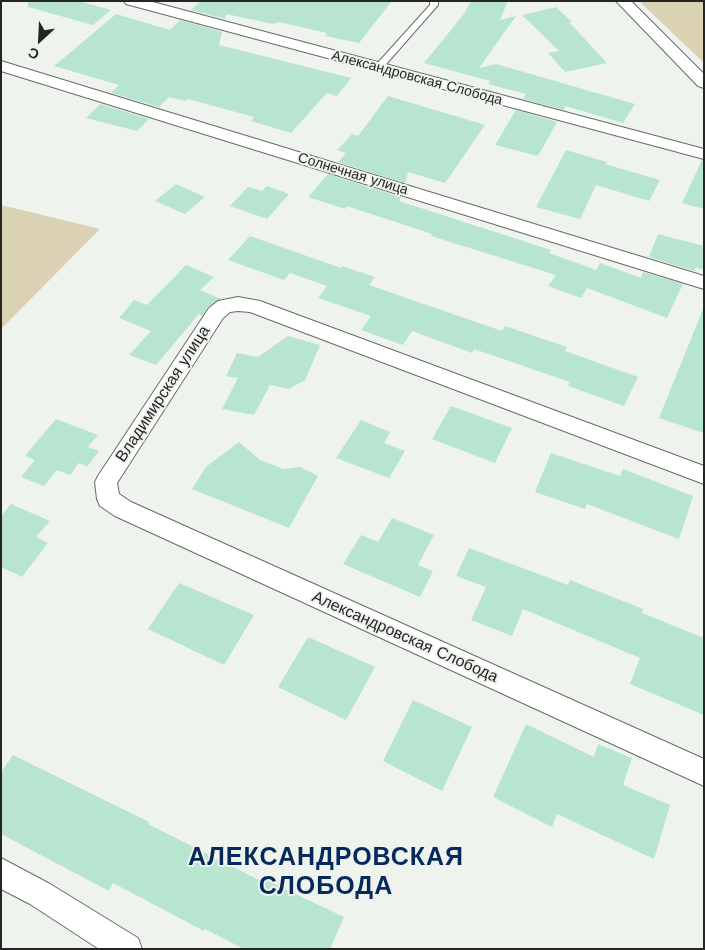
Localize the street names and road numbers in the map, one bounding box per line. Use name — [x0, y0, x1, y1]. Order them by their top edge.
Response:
street label: Александровская Слобода — [330, 47, 504, 109]
street label: Солнечная улица — [296, 149, 410, 199]
street label: Владимирская улица — [112, 322, 214, 466]
street label: Александровская Слобода — [309, 587, 501, 687]

